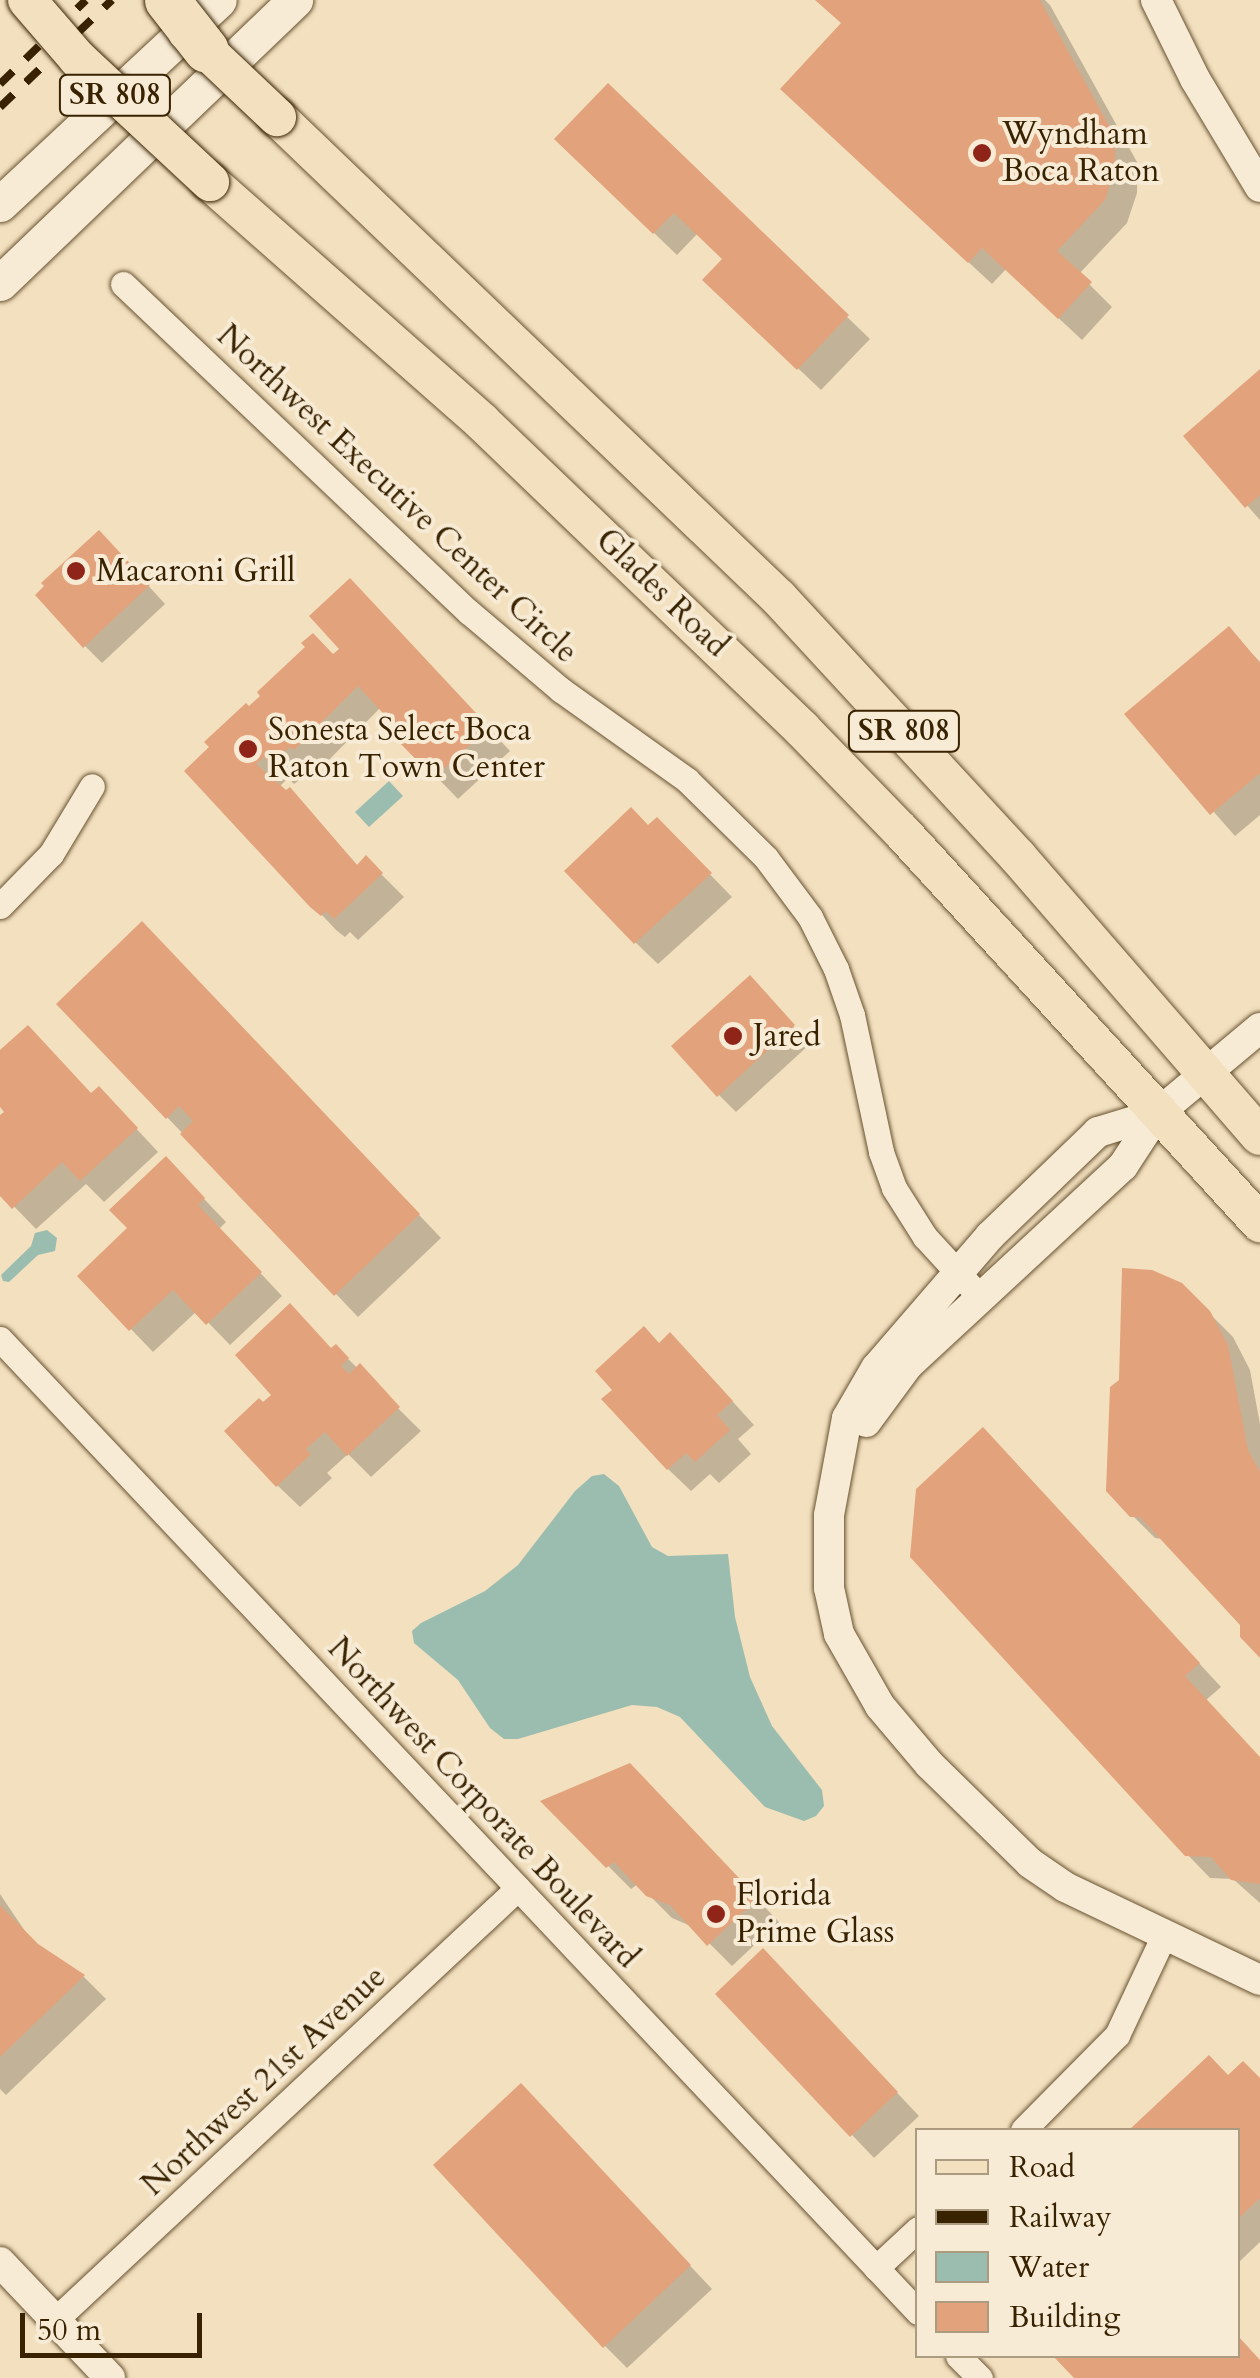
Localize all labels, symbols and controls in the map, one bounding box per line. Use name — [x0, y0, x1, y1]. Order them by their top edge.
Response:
road number: SR 808 — [58, 70, 172, 120]
place label: Wyndham Boca Raton — [1002, 116, 1160, 191]
marker: Wyndham Boca Raton — [971, 142, 993, 164]
street label: Northwest Executive Center Circle — [209, 317, 585, 671]
street label: Glades Road — [588, 521, 736, 665]
place label: Macaroni Grill — [96, 552, 295, 590]
marker: Macaroni Grill — [65, 560, 87, 582]
road number: SR 808 — [846, 706, 962, 756]
place label: Sonesta Select Boca Raton Town Center — [268, 712, 545, 787]
marker: Sonesta Select Boca Raton Town Center — [237, 738, 259, 760]
place label: Jared — [753, 1017, 821, 1055]
marker: Jared — [722, 1025, 744, 1047]
street label: Northwest Corporate Boulevard — [320, 1630, 646, 1976]
place label: Florida Prime Glass — [736, 1877, 894, 1952]
marker: Florida Prime Glass — [705, 1903, 727, 1925]
street label: Northwest 21st Avenue — [134, 1958, 394, 2204]
legend — [915, 2128, 1240, 2358]
text: Road — [1009, 2147, 1075, 2188]
text: Railway — [1009, 2197, 1112, 2238]
text: Water — [1009, 2247, 1089, 2288]
scale bar — [25, 2293, 208, 2355]
text: Building — [1009, 2297, 1120, 2338]
text: 50 m — [37, 2310, 101, 2351]

